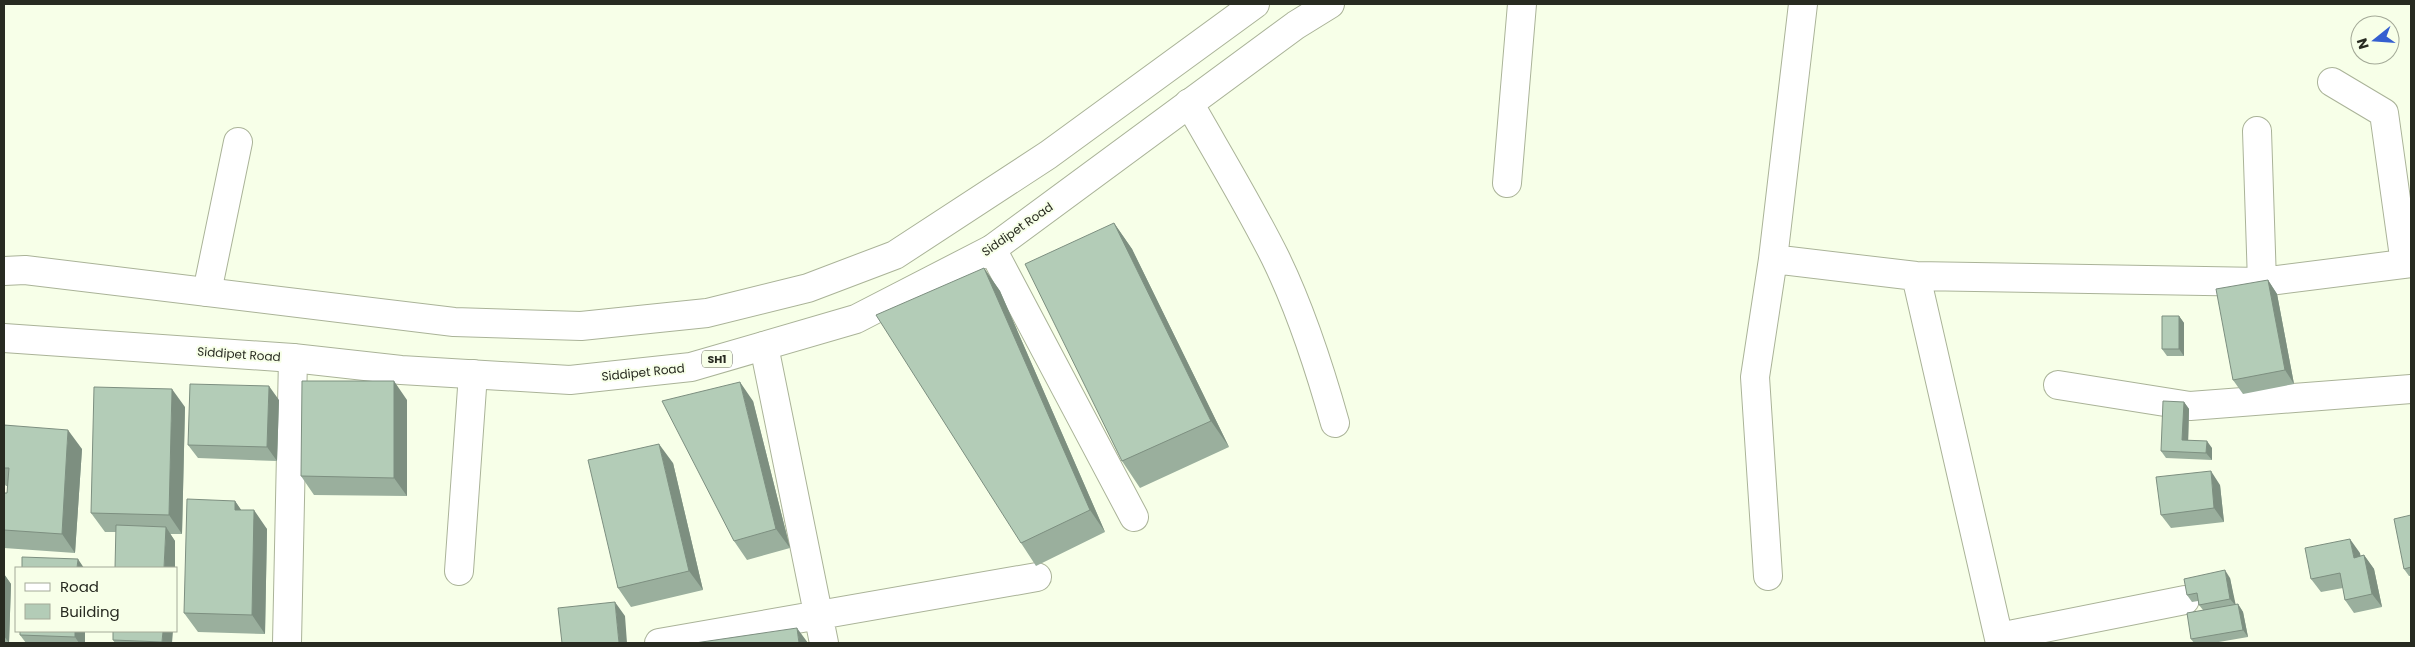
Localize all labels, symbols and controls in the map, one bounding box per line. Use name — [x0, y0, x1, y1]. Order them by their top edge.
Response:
north arrow — [2350, 15, 2400, 65]
text: N — [2351, 36, 2374, 52]
street label: Siddipet Road — [978, 198, 1056, 260]
street label: Siddipet Road — [197, 343, 281, 365]
road number: SH1 — [702, 350, 732, 368]
street label: Siddipet Road — [601, 359, 685, 385]
legend — [15, 567, 178, 632]
text: Road — [60, 576, 99, 597]
text: Building — [60, 601, 120, 622]

